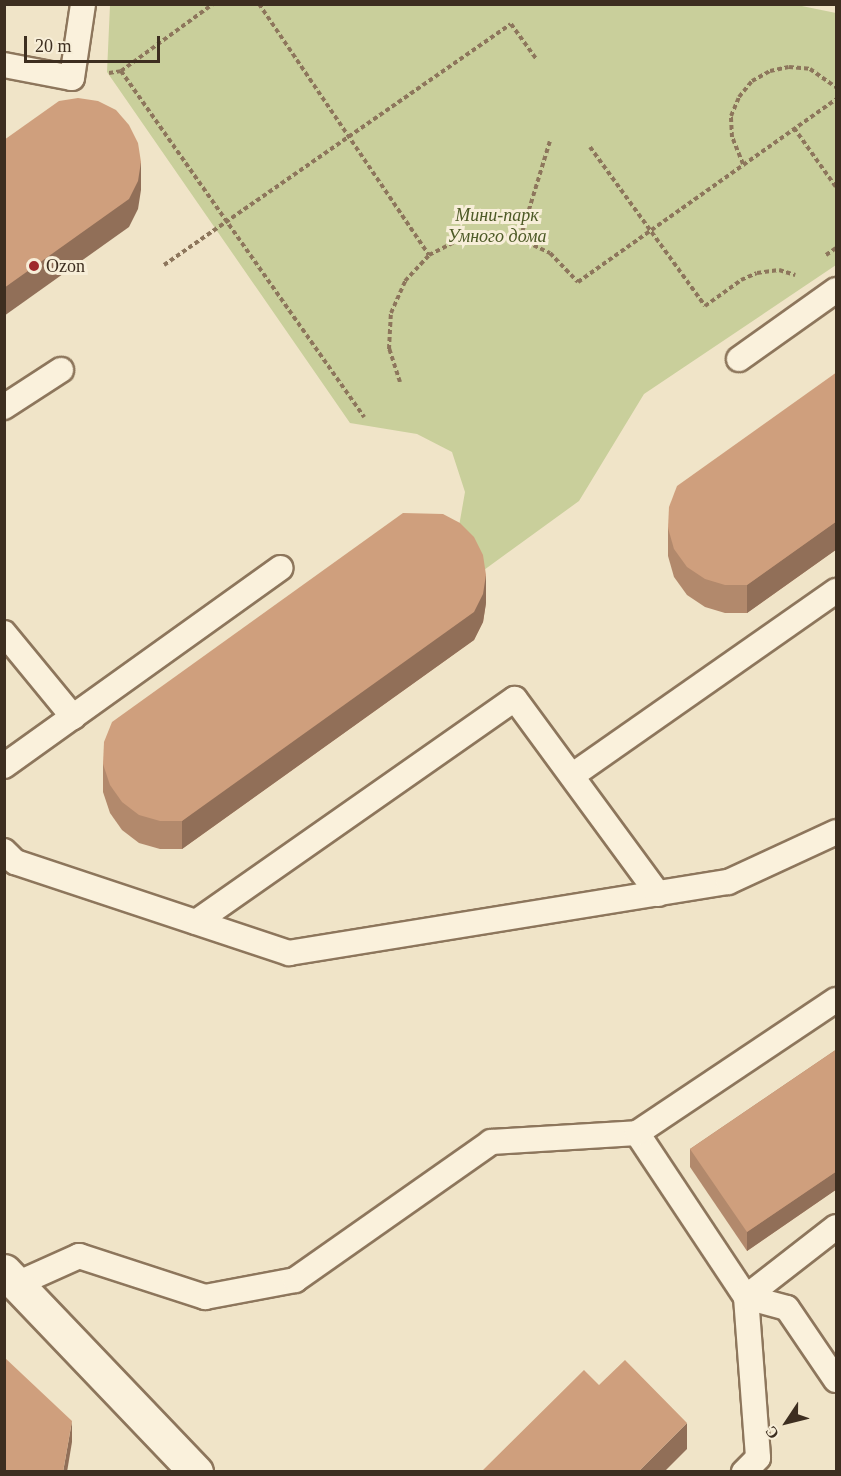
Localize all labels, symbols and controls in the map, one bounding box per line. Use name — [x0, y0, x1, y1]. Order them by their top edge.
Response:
scale bar — [27, 24, 164, 62]
text: 20 m — [35, 36, 72, 56]
park label: Мини-парк Умного дома — [447, 205, 547, 248]
place label: Ozon — [46, 255, 85, 277]
marker: Ozon — [27, 259, 41, 273]
north arrow — [757, 1392, 817, 1452]
text: С — [762, 1423, 782, 1442]

